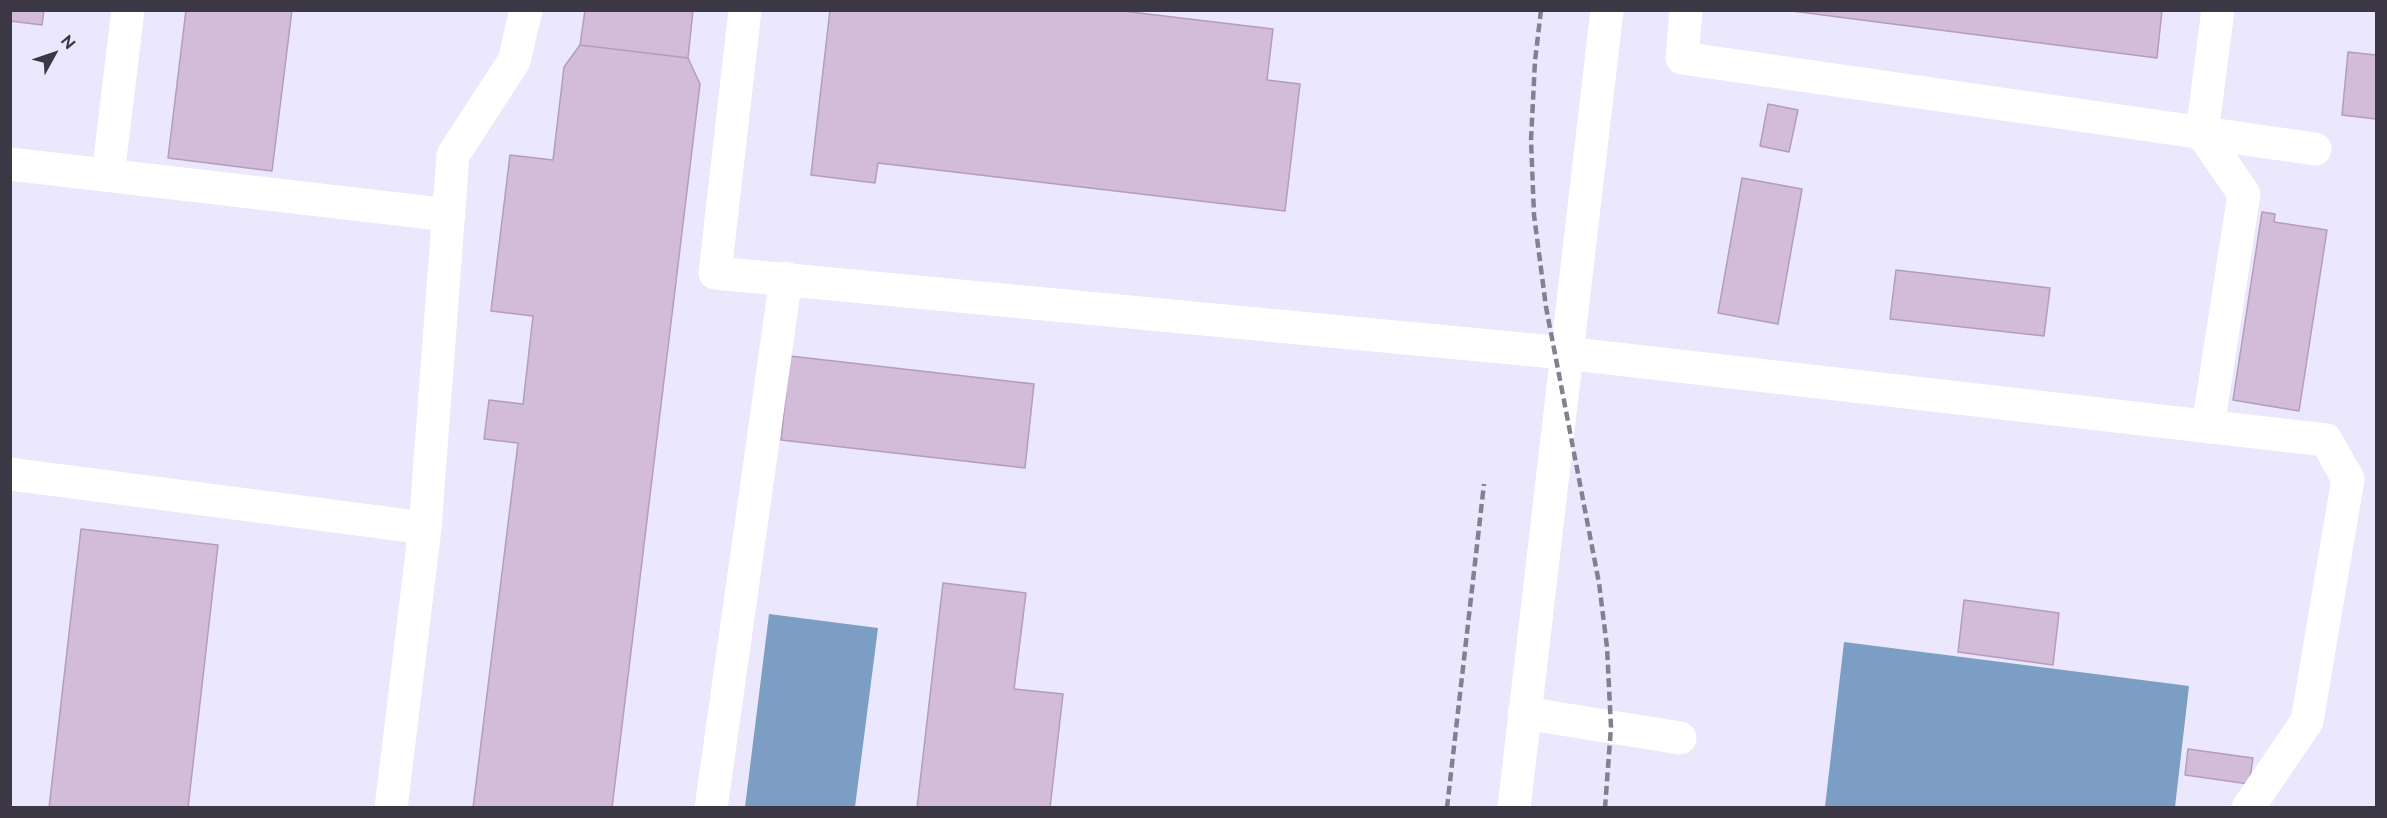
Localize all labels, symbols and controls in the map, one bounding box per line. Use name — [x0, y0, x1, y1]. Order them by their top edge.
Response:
north arrow — [24, 24, 84, 84]
text: N — [57, 31, 79, 53]

